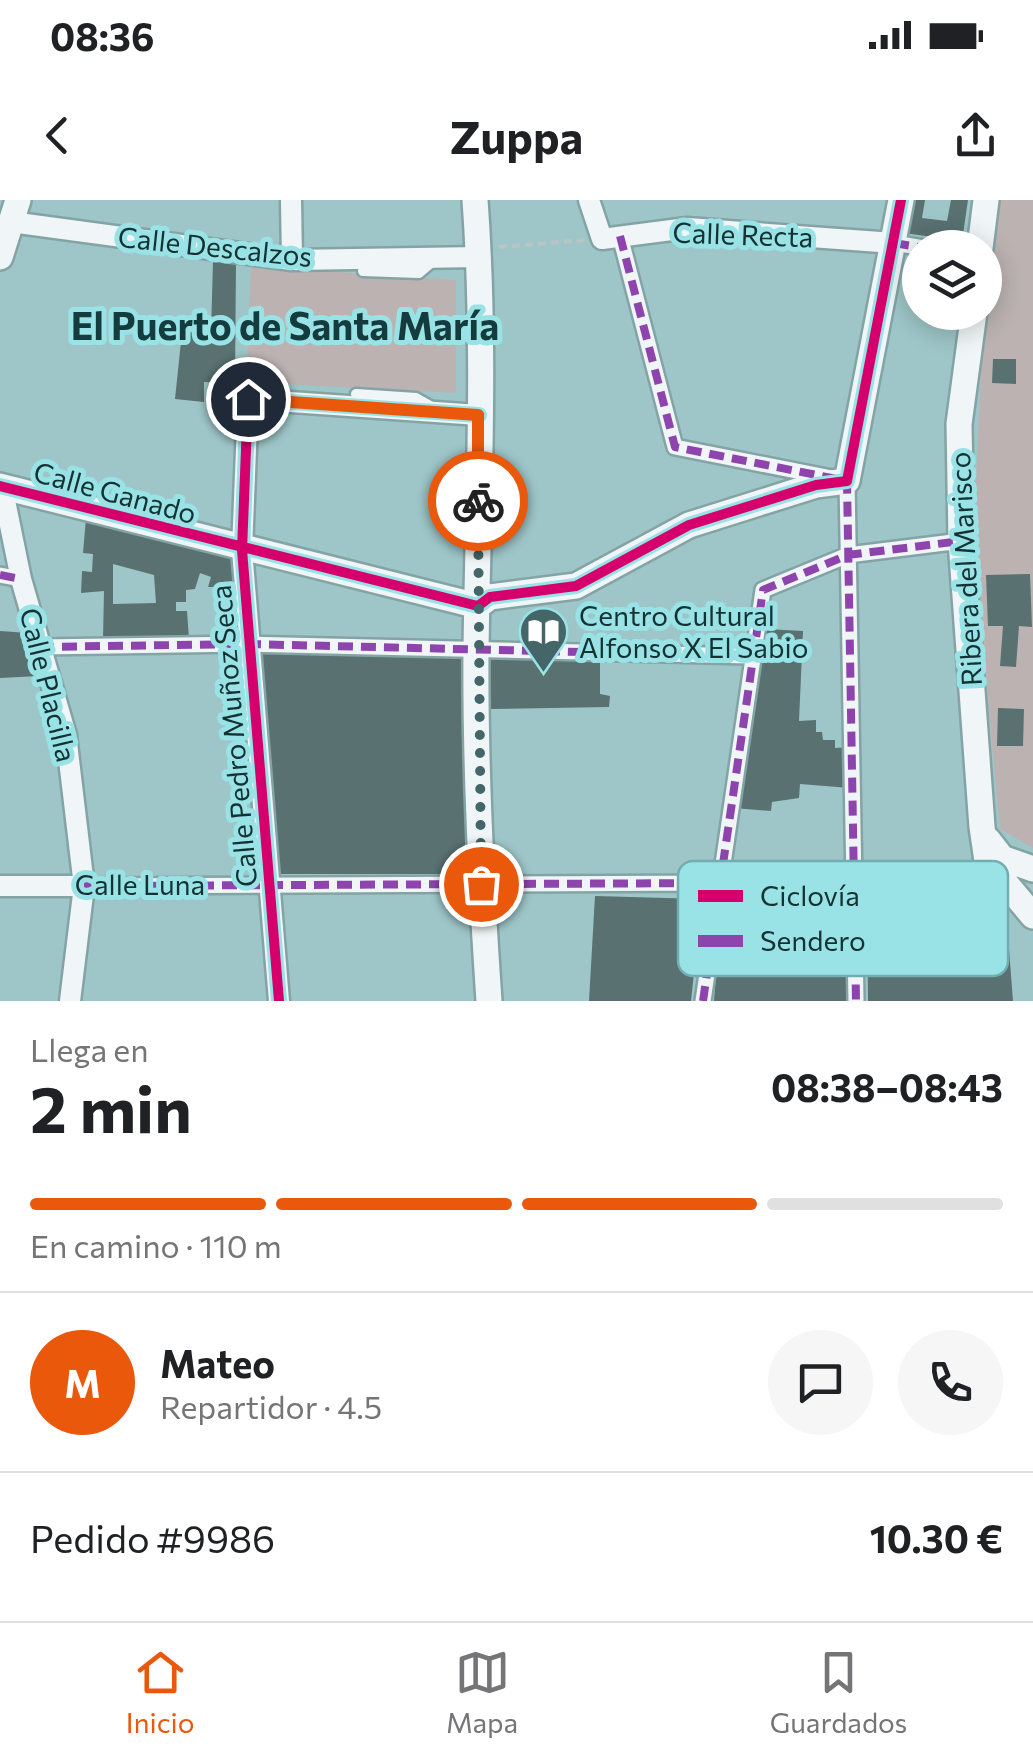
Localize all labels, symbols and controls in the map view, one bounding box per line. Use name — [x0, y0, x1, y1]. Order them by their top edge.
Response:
text: 08:36 — [50, 12, 154, 59]
icon: back — [30, 108, 85, 163]
text: Zuppa — [450, 108, 583, 163]
icon: share — [948, 108, 1003, 163]
street label: Calle Recta — [672, 215, 814, 253]
street label: Calle Descalzos — [116, 219, 314, 273]
map controls — [902, 230, 1002, 330]
button: layers — [902, 230, 1002, 330]
district label: El Puerto de Santa María — [71, 301, 499, 348]
pin — [206, 357, 291, 442]
icon: home — [221, 372, 276, 427]
courier — [428, 451, 528, 551]
street label: Ribera del Marisco — [942, 451, 988, 687]
street label: Calle Ganado — [30, 454, 200, 530]
icon: bike — [451, 474, 506, 529]
street label: Calle Pedro Muñoz Seca — [203, 584, 263, 889]
place label: Centro Cultural Alfonso X El Sabio — [579, 598, 808, 664]
street label: Calle Placilla — [13, 604, 85, 765]
library icon: Centro Cultural Alfonso X El Sabio — [518, 606, 570, 674]
pin — [439, 842, 524, 927]
icon: bag — [454, 857, 509, 912]
legend — [678, 861, 1008, 976]
street label: Calle Luna — [75, 867, 205, 901]
text: Ciclovía — [760, 878, 860, 912]
text: Sendero — [760, 923, 866, 957]
text: Llega en — [30, 1029, 149, 1069]
text: 08:38–08:43 — [771, 1063, 1003, 1110]
text: 2 min — [30, 1067, 192, 1146]
text: En camino · 110 m — [30, 1225, 282, 1265]
button: chat — [768, 1330, 873, 1435]
button: phone — [898, 1330, 1003, 1435]
text: Mateo — [160, 1339, 275, 1386]
text: M — [64, 1359, 101, 1406]
text: Repartidor · 4.5 — [160, 1386, 382, 1426]
text: Pedido #9986 — [30, 1514, 275, 1561]
text: 10.30 € — [870, 1514, 1003, 1561]
tab: Inicio — [126, 1645, 195, 1739]
tab: Mapa — [446, 1645, 518, 1739]
tab: Guardados — [770, 1645, 907, 1739]

